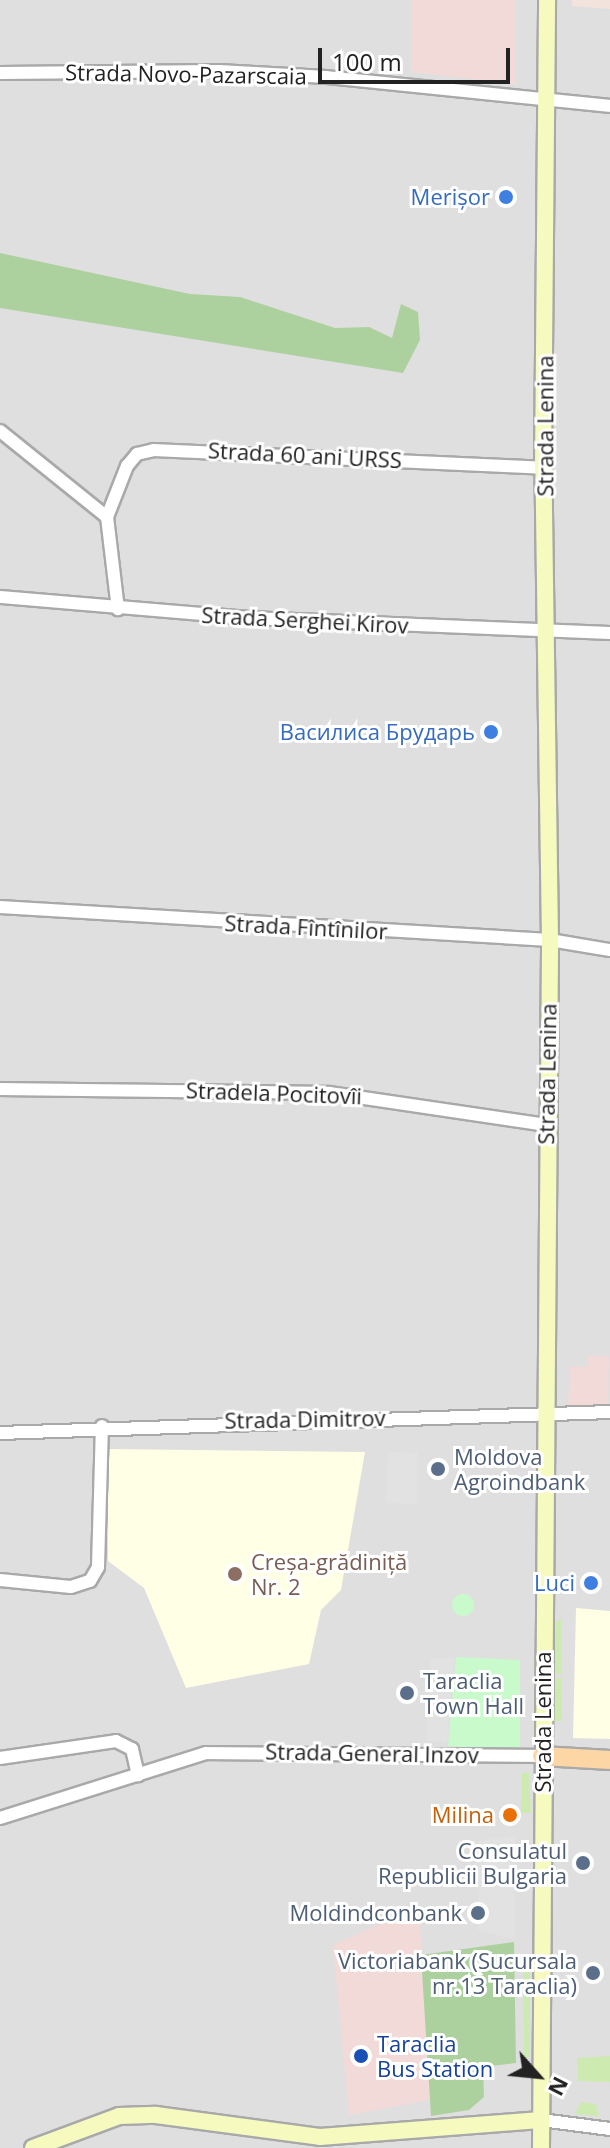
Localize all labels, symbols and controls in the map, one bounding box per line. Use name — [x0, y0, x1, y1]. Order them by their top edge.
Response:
scale bar — [322, 32, 514, 82]
text: 100 m — [332, 45, 402, 78]
street label: Strada Novo-Pazarscaia — [65, 59, 307, 89]
place label: Merișor — [411, 184, 490, 210]
marker: Merișor — [497, 188, 515, 206]
street label: Strada Lenina — [532, 355, 558, 497]
street label: Strada 60 ani URSS — [207, 437, 403, 473]
street label: Strada Serghei Kirov — [201, 601, 409, 639]
place label: Василиса Брударь — [280, 719, 475, 745]
marker: Василиса Брударь — [482, 723, 500, 741]
street label: Strada Fîntînilor — [224, 910, 388, 944]
street label: Strada Lenina — [533, 1003, 561, 1145]
street label: Stradela Pocitovîi — [186, 1077, 362, 1109]
street label: Strada Dimitrov — [224, 1404, 386, 1434]
place label: Moldova Agroindbank — [454, 1443, 585, 1494]
marker: Moldova Agroindbank — [429, 1460, 447, 1478]
place label: Creșa-grădiniță Nr. 2 — [251, 1548, 407, 1600]
marker: Creșa-grădiniță Nr. 2 — [226, 1565, 244, 1583]
place label: Luci — [534, 1570, 575, 1596]
marker: Luci — [582, 1574, 600, 1592]
street label: Strada Lenina — [530, 1651, 556, 1793]
place label: Taraclia Town Hall — [423, 1667, 524, 1718]
marker: Taraclia Town Hall — [398, 1684, 416, 1702]
street label: Strada General Inzov — [265, 1738, 479, 1768]
place label: Milina — [432, 1802, 494, 1828]
marker: Milina — [501, 1806, 519, 1824]
place label: Consulatul Republicii Bulgaria — [378, 1837, 567, 1888]
marker: Consulatul Republicii Bulgaria — [574, 1854, 592, 1872]
place label: Moldindconbank — [289, 1900, 462, 1926]
marker: Moldindconbank — [469, 1904, 487, 1922]
place label: Victoriabank (Sucursala nr.13 Taraclia) — [338, 1947, 577, 1998]
marker: Victoriabank (Sucursala nr.13 Taraclia) — [584, 1964, 602, 1982]
place label: Taraclia Bus Station — [377, 2030, 493, 2082]
north arrow — [498, 2036, 578, 2116]
marker: Taraclia Bus Station — [352, 2047, 370, 2065]
text: N — [542, 2072, 577, 2102]

